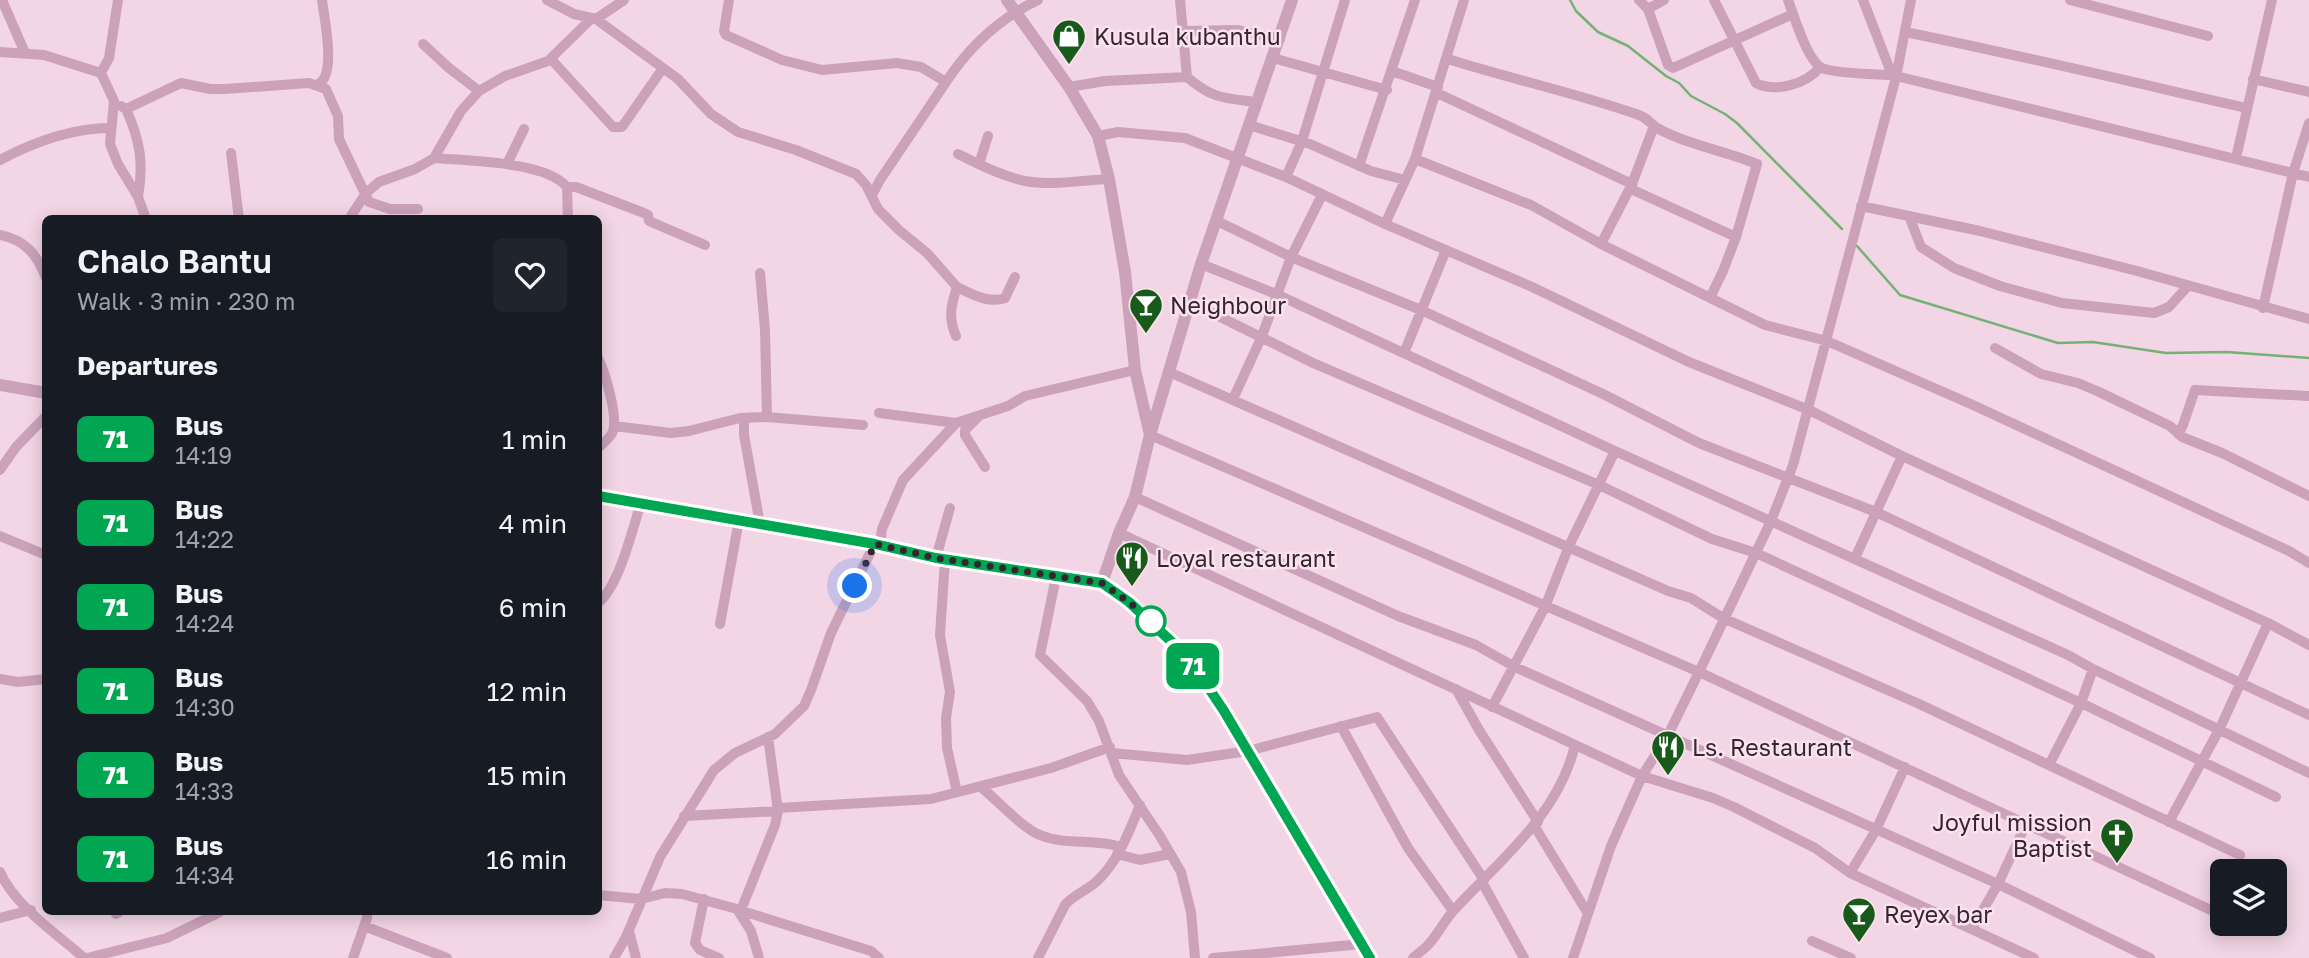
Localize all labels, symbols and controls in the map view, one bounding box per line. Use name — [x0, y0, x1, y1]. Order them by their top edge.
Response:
shop icon: Kusula kubanthu — [1050, 17, 1088, 66]
place label: Kusula kubanthu — [1094, 22, 1281, 50]
button: heart — [493, 238, 567, 312]
text: Chalo Bantu — [77, 241, 272, 280]
bar icon: Neighbour — [1127, 286, 1165, 335]
text: Walk · 3 min · 230 m — [77, 287, 295, 315]
place label: Neighbour — [1170, 291, 1286, 319]
text: Departures — [77, 350, 218, 381]
text: Bus — [175, 410, 223, 441]
text: 71 — [103, 424, 128, 453]
text: 1 min — [502, 424, 567, 455]
text: 14:19 — [175, 441, 232, 469]
text: Bus — [175, 494, 223, 525]
text: 71 — [103, 508, 128, 537]
text: 4 min — [499, 508, 567, 539]
text: 14:22 — [175, 525, 234, 553]
restaurant icon: Loyal restaurant — [1113, 539, 1151, 588]
place label: Loyal restaurant — [1156, 544, 1336, 572]
your location — [837, 568, 872, 603]
text: Bus — [175, 578, 223, 609]
text: 71 — [103, 592, 128, 621]
text: 6 min — [499, 592, 567, 623]
unlabelled marker — [1136, 606, 1166, 636]
text: 14:24 — [175, 609, 234, 637]
line badge: 71 — [1162, 643, 1224, 689]
text: 71 — [1180, 651, 1206, 680]
text: Bus — [175, 662, 223, 693]
text: 71 — [103, 676, 128, 705]
text: 12 min — [487, 676, 567, 707]
text: 14:30 — [175, 693, 235, 721]
restaurant icon: Ls. Restaurant — [1649, 728, 1687, 777]
place label: Ls. Restaurant — [1692, 733, 1852, 761]
text: Bus — [175, 746, 223, 777]
text: 71 — [103, 760, 128, 789]
text: 15 min — [487, 760, 567, 791]
text: 14:33 — [175, 777, 234, 805]
place label: Joyful mission Baptist — [1932, 808, 2092, 862]
church icon: Joyful mission Baptist — [2098, 816, 2136, 865]
text: Bus — [175, 830, 223, 861]
text: 71 — [103, 844, 128, 873]
text: 16 min — [486, 844, 567, 875]
map controls — [2210, 859, 2287, 936]
button: layers — [2210, 859, 2287, 936]
text: 14:34 — [175, 861, 235, 889]
bar icon: Reyex bar — [1840, 895, 1878, 944]
place label: Reyex bar — [1884, 900, 1992, 928]

